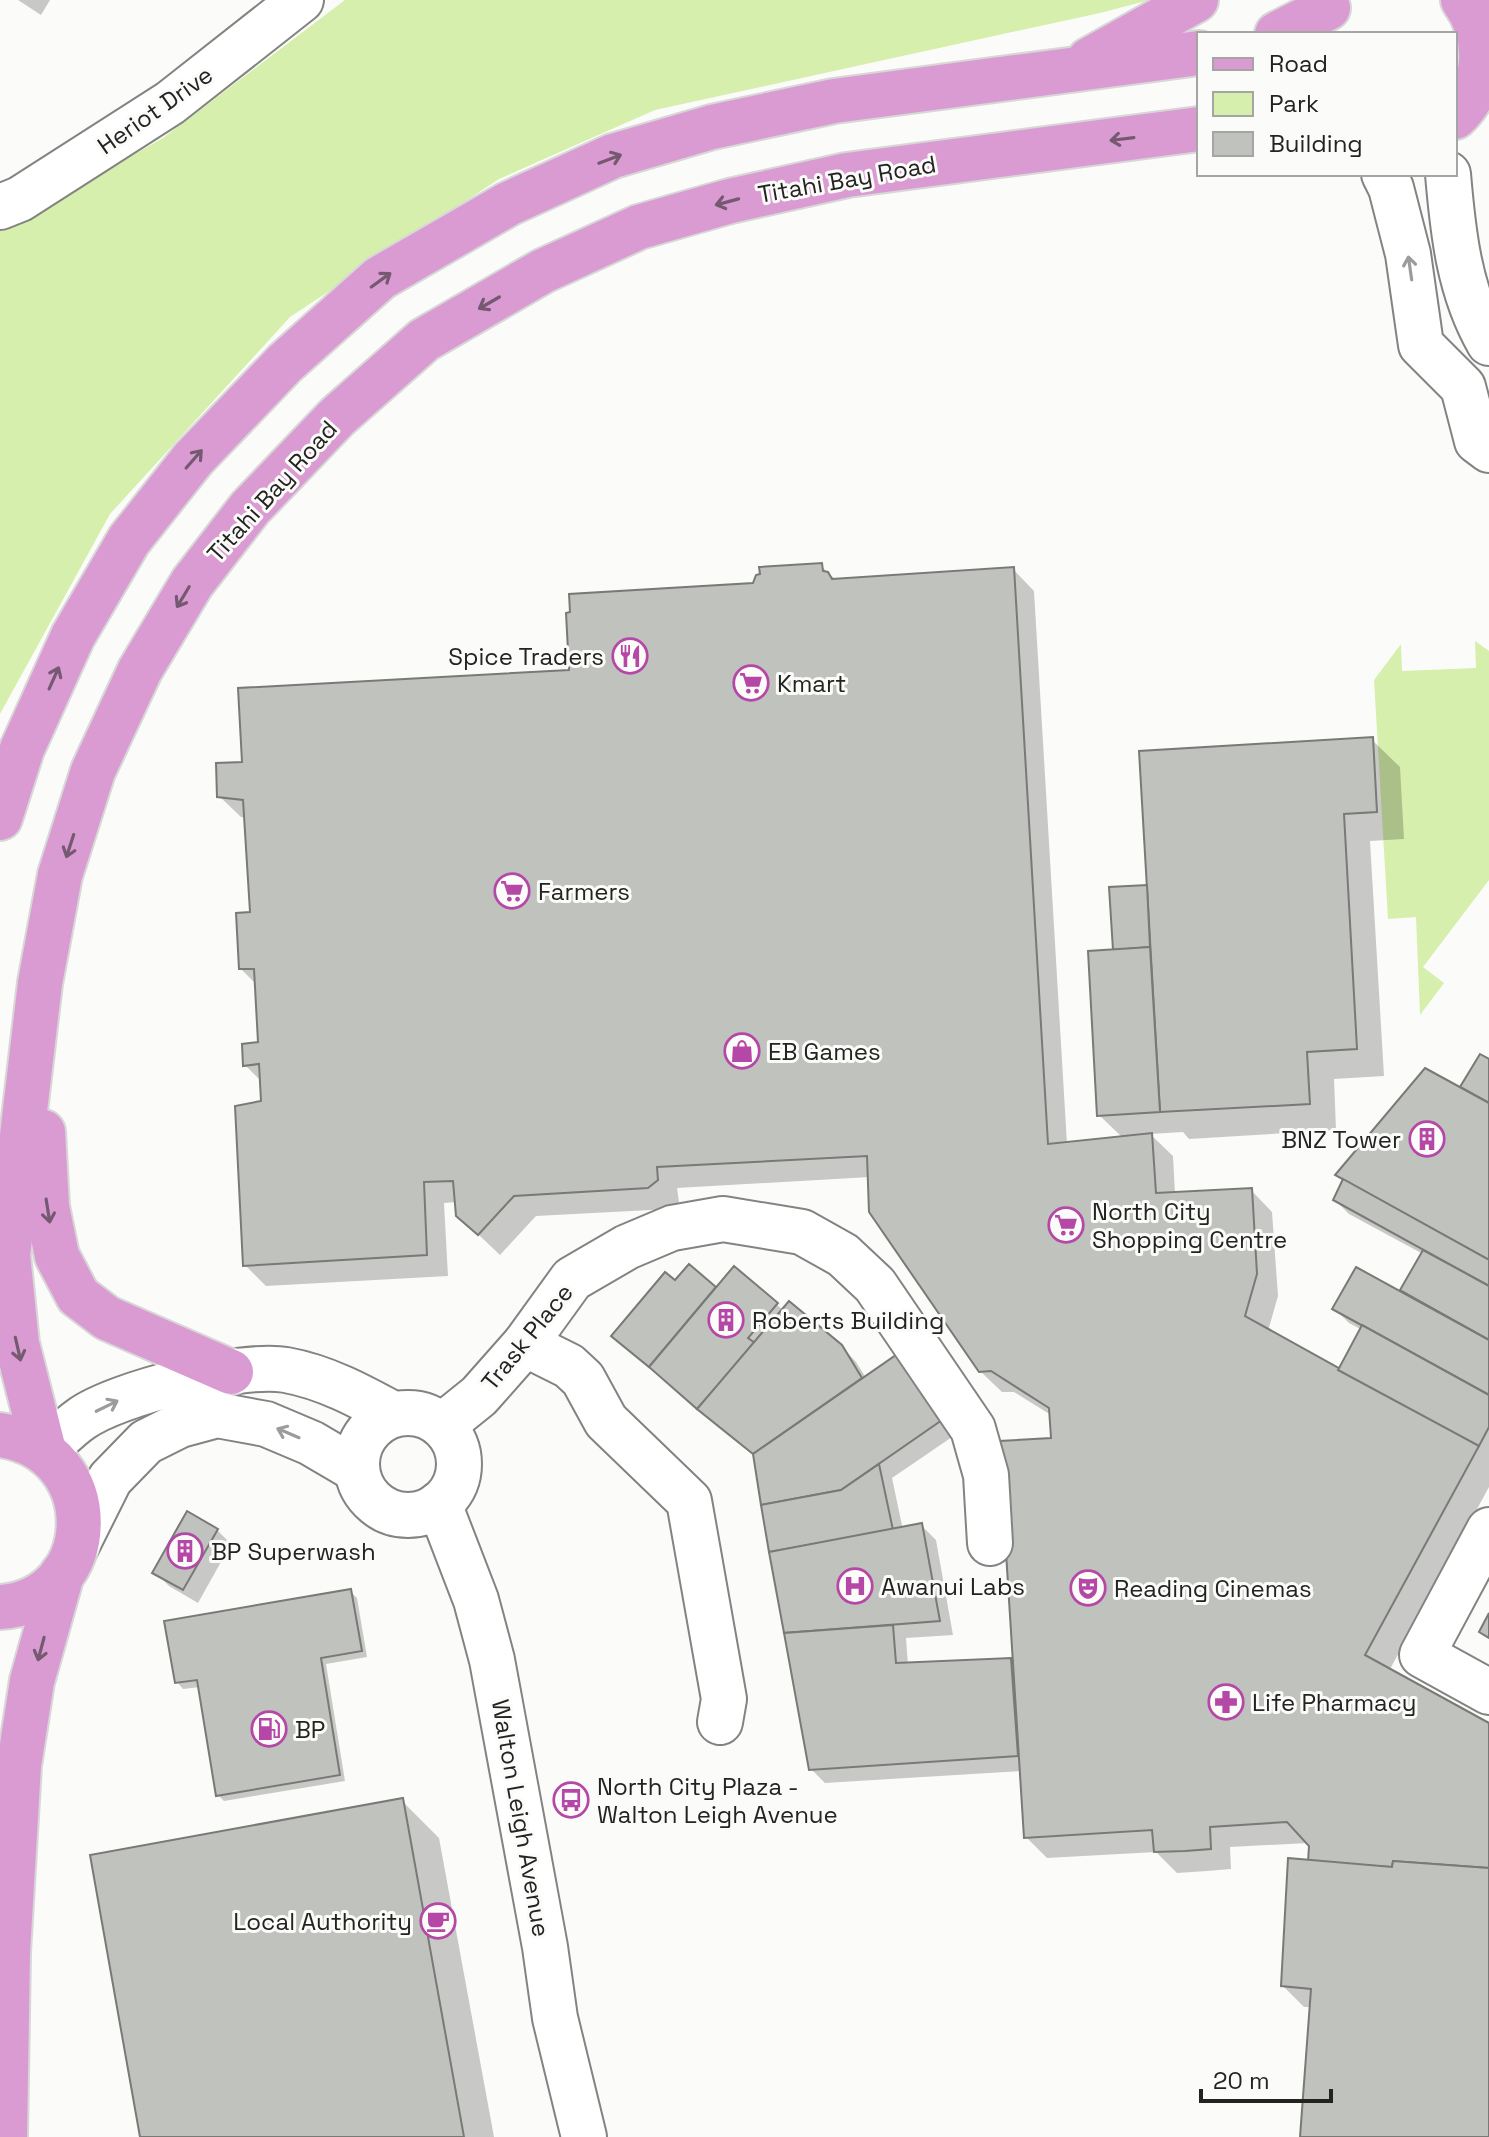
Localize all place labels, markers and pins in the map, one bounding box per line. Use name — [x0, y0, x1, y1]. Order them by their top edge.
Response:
restaurant icon: Spice Traders — [611, 637, 649, 675]
place label: Spice Traders — [448, 641, 604, 672]
supermarket icon: Kmart — [732, 664, 770, 702]
place label: Kmart — [777, 668, 846, 699]
supermarket icon: Farmers — [493, 872, 531, 910]
place label: Farmers — [538, 876, 630, 907]
shop icon: EB Games — [723, 1032, 761, 1070]
place label: EB Games — [768, 1036, 881, 1067]
building icon: BNZ Tower — [1408, 1120, 1446, 1158]
place label: BNZ Tower — [1281, 1124, 1401, 1155]
place label: North City Shopping Centre — [1092, 1196, 1287, 1255]
supermarket icon: North City Shopping Centre — [1047, 1206, 1085, 1244]
building icon: Roberts Building — [707, 1301, 745, 1339]
place label: Roberts Building — [752, 1305, 944, 1336]
building icon: BP Superwash — [166, 1532, 204, 1570]
place label: BP Superwash — [211, 1536, 376, 1567]
hospital icon: Awanui Labs — [836, 1567, 874, 1605]
theatre icon: Reading Cinemas — [1069, 1569, 1107, 1607]
place label: Awanui Labs — [881, 1571, 1025, 1602]
place label: Reading Cinemas — [1114, 1573, 1312, 1604]
pharmacy icon: Life Pharmacy — [1207, 1683, 1245, 1721]
place label: Life Pharmacy — [1252, 1687, 1417, 1718]
fuel station icon: BP — [250, 1710, 288, 1748]
place label: BP — [295, 1714, 325, 1745]
place label: North City Plaza - Walton Leigh Avenue — [597, 1771, 838, 1830]
bus stop icon: North City Plaza - Walton Leigh Avenue — [552, 1781, 590, 1819]
cafe icon: Local Authority — [419, 1902, 457, 1940]
place label: Local Authority — [233, 1906, 412, 1937]

